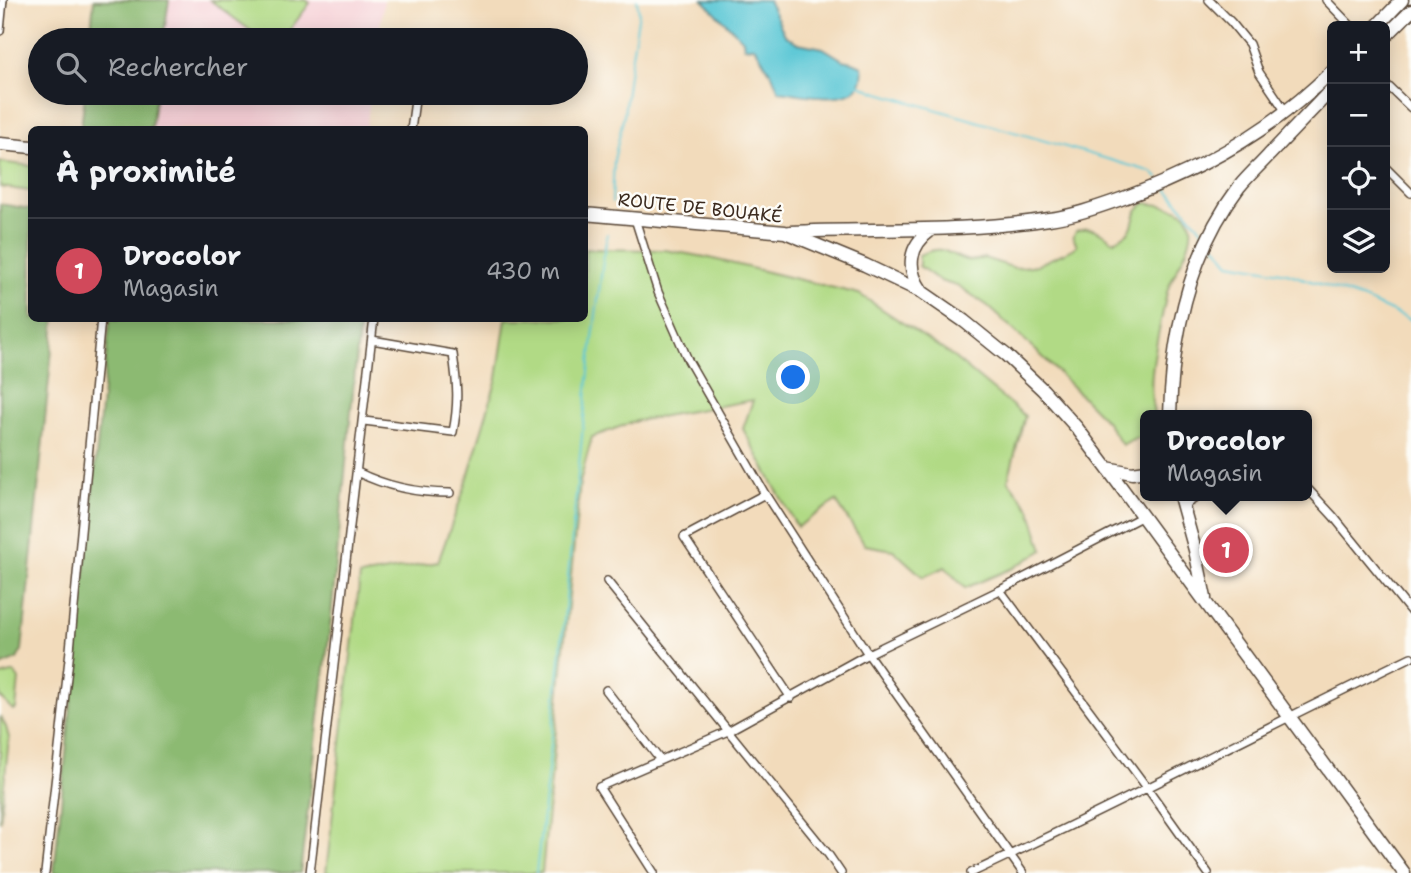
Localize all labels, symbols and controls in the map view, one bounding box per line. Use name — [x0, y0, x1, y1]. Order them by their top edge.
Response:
map controls — [1327, 21, 1390, 273]
button: + — [1327, 21, 1390, 84]
search box — [28, 28, 588, 105]
icon: search — [52, 48, 90, 86]
text: Rechercher — [108, 49, 248, 84]
button: − — [1327, 84, 1390, 147]
button: locate — [1327, 147, 1390, 210]
text: À proximité — [56, 151, 236, 192]
street label: ROUTE DE BOUAKÉ — [617, 187, 783, 229]
button: layers — [1327, 210, 1390, 273]
text: Drocolor — [123, 238, 241, 273]
text: 1 — [74, 256, 84, 286]
text: 430 m — [486, 256, 560, 286]
text: Magasin — [123, 273, 219, 303]
your location — [776, 360, 810, 394]
popup — [1140, 410, 1312, 501]
text: Drocolor — [1167, 423, 1285, 458]
text: Magasin — [1167, 458, 1262, 488]
pin: 1 — [1203, 524, 1249, 576]

